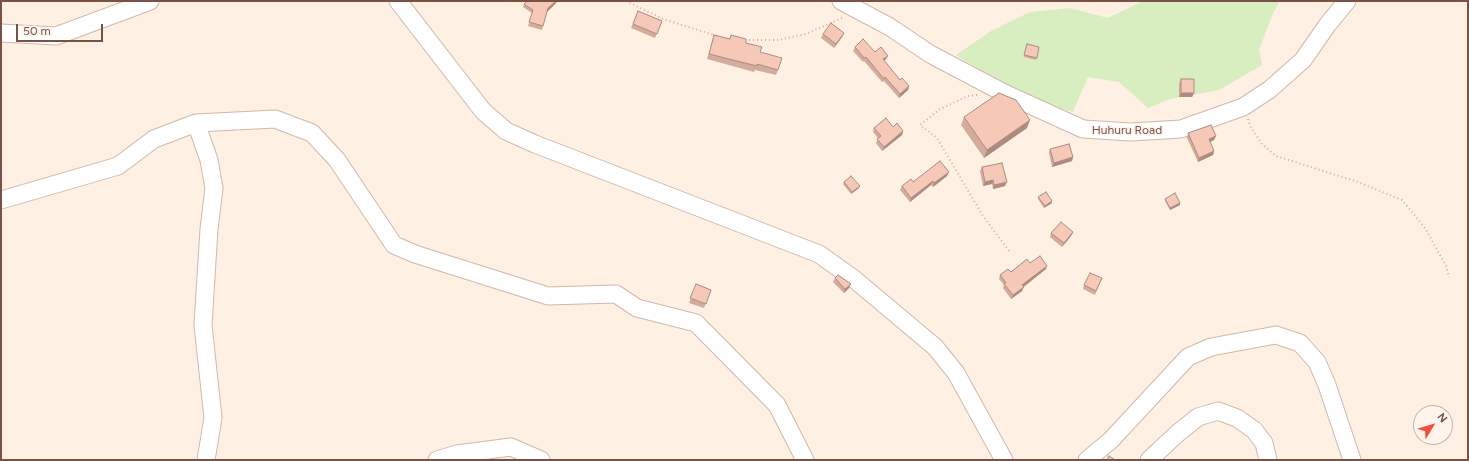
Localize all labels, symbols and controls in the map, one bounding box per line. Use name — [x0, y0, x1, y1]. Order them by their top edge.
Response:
scale bar — [18, 16, 105, 42]
text: 50 m — [23, 24, 51, 38]
street label: Huhuru Road — [1092, 123, 1162, 137]
north arrow — [1413, 405, 1453, 445]
text: N — [1434, 411, 1450, 425]

